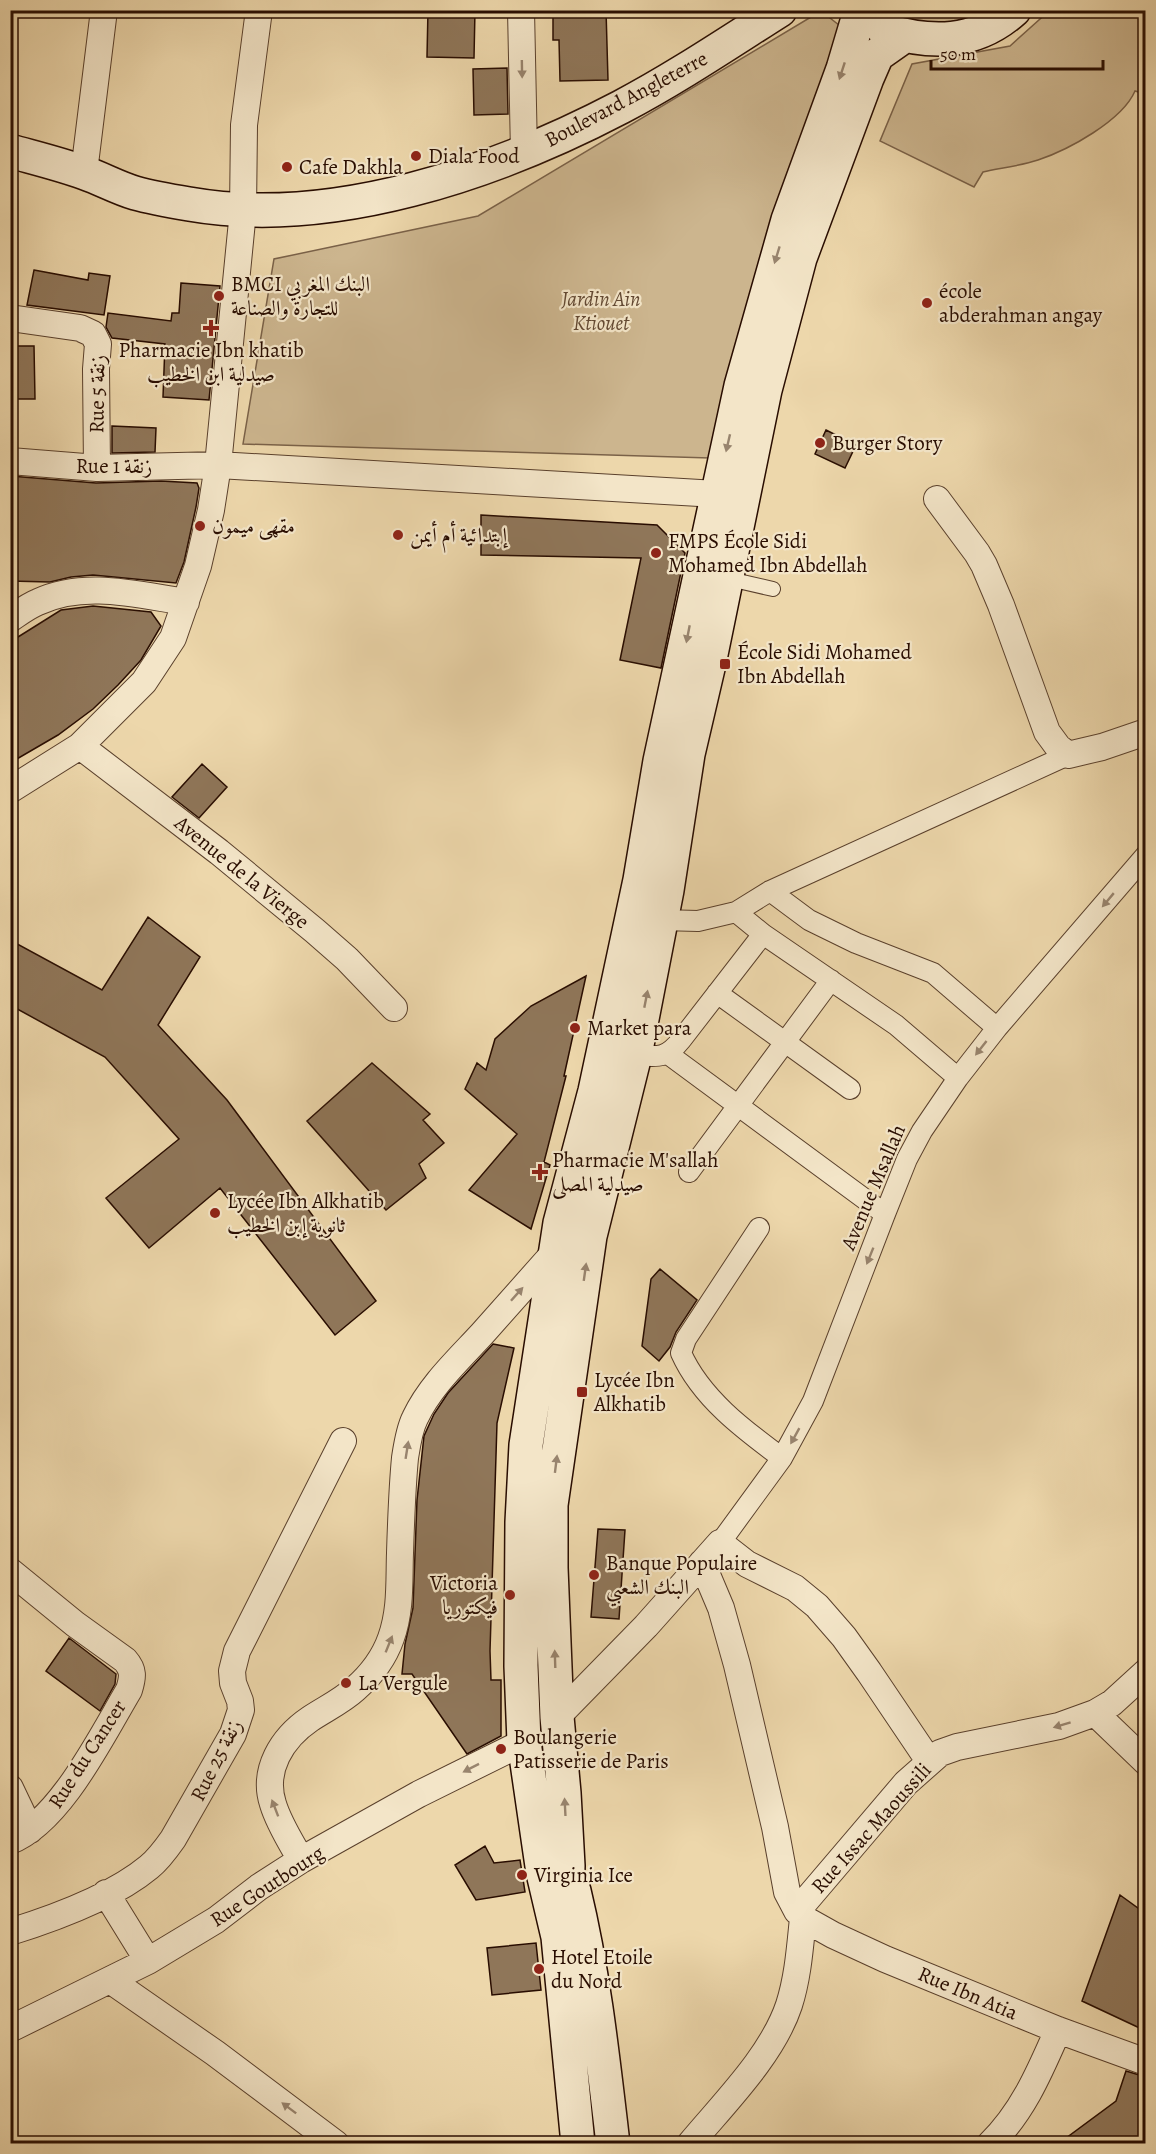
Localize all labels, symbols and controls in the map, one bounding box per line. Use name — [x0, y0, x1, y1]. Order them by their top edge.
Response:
scale bar — [931, 33, 1104, 71]
text: 50 m — [940, 42, 976, 66]
street label: Boulevard Angleterre — [540, 44, 712, 154]
one-way arrow — [517, 59, 526, 78]
one-way arrow — [837, 62, 846, 80]
place label: Diala Food — [428, 142, 520, 170]
marker: Diala Food — [409, 149, 423, 163]
place label: Cafe Dakhla — [299, 153, 403, 181]
marker: Cafe Dakhla — [280, 160, 294, 174]
one-way arrow — [772, 246, 782, 264]
place label: BMCI البنك المغربي للتجارة والصناعة — [231, 270, 370, 322]
place label: école abderahman angay — [939, 277, 1103, 329]
park label: Jardin Ain Ktiouet — [561, 285, 640, 337]
marker: BMCI البنك المغربي للتجارة والصناعة — [212, 289, 226, 303]
marker: école abderahman angay — [920, 296, 934, 310]
marker: Pharmacie Ibn khatib صيدلية ابن الخطيب — [204, 321, 218, 335]
place label: Pharmacie Ibn khatib صيدلية ابن الخطيب — [118, 336, 304, 388]
street label: Rue 5 زنقة — [82, 354, 112, 434]
place label: Burger Story — [832, 429, 943, 457]
one-way arrow — [723, 434, 733, 453]
marker: Burger Story — [813, 436, 827, 450]
street label: Rue 1 زنقة — [76, 452, 152, 480]
place label: مقهى ميمون — [212, 512, 295, 540]
marker: مقهى ميمون — [193, 519, 207, 533]
place label: إبتدائية أم أيمن — [410, 520, 508, 553]
place label: FMPS École Sidi Mohamed Ibn Abdellah — [668, 527, 868, 579]
marker: إبتدائية أم أيمن — [391, 528, 405, 542]
marker: FMPS École Sidi Mohamed Ibn Abdellah — [649, 546, 663, 560]
one-way arrow — [683, 625, 692, 644]
place label: École Sidi Mohamed Ibn Abdellah — [737, 638, 913, 690]
marker: École Sidi Mohamed Ibn Abdellah — [718, 657, 732, 671]
street label: Avenue de la Vierge — [168, 808, 315, 935]
one-way arrow — [1102, 892, 1115, 907]
one-way arrow — [642, 990, 651, 1009]
place label: Market para — [587, 1014, 692, 1042]
marker: Market para — [568, 1021, 582, 1035]
one-way arrow — [976, 1041, 988, 1056]
street label: Avenue Msallah — [834, 1120, 912, 1255]
place label: Pharmacie M'sallah صيدلية المصلى — [552, 1146, 718, 1200]
marker: Pharmacie M'sallah صيدلية المصلى — [533, 1165, 547, 1179]
place label: Lycée Ibn Alkhatib ثانوية إبن الخطيب — [227, 1187, 384, 1239]
marker: Lycée Ibn Alkhatib ثانوية إبن الخطيب — [208, 1206, 222, 1220]
one-way arrow — [864, 1247, 874, 1265]
one-way arrow — [580, 1262, 589, 1281]
one-way arrow — [510, 1287, 523, 1302]
place label: Lycée Ibn Alkhatib — [593, 1366, 675, 1418]
marker: Lycée Ibn Alkhatib — [575, 1385, 589, 1399]
one-way arrow — [790, 1427, 800, 1444]
one-way arrow — [402, 1441, 411, 1460]
one-way arrow — [552, 1455, 561, 1474]
place label: Banque Populaire البنك الشعبي — [606, 1549, 757, 1607]
marker: Banque Populaire البنك الشعبي — [587, 1568, 601, 1582]
place label: Victoria فيكتوريا — [429, 1569, 498, 1621]
marker: Victoria فيكتوريا — [503, 1588, 517, 1602]
one-way arrow — [384, 1634, 394, 1652]
one-way arrow — [550, 1650, 559, 1669]
place label: La Vergule — [358, 1669, 448, 1697]
marker: La Vergule — [339, 1676, 353, 1690]
street label: Rue du Cancer — [41, 1694, 133, 1814]
street label: Rue 25 زنقة — [183, 1714, 249, 1806]
one-way arrow — [1053, 1721, 1071, 1730]
place label: Boulangerie Patisserie de Paris — [513, 1723, 669, 1775]
marker: Boulangerie Patisserie de Paris — [494, 1742, 508, 1756]
street label: Rue Issac Maoussili — [805, 1757, 937, 1899]
one-way arrow — [463, 1763, 480, 1773]
one-way arrow — [560, 1798, 570, 1817]
one-way arrow — [270, 1799, 280, 1817]
street label: Rue Goutbourg — [205, 1838, 330, 1933]
place label: Virginia Ice — [533, 1861, 633, 1889]
marker: Virginia Ice — [515, 1868, 529, 1882]
place label: Hotel Etoile du Nord — [551, 1943, 653, 1995]
street label: Rue Ibn Atia — [914, 1959, 1022, 2027]
marker: Hotel Etoile du Nord — [532, 1962, 546, 1976]
one-way arrow — [281, 2102, 297, 2114]

